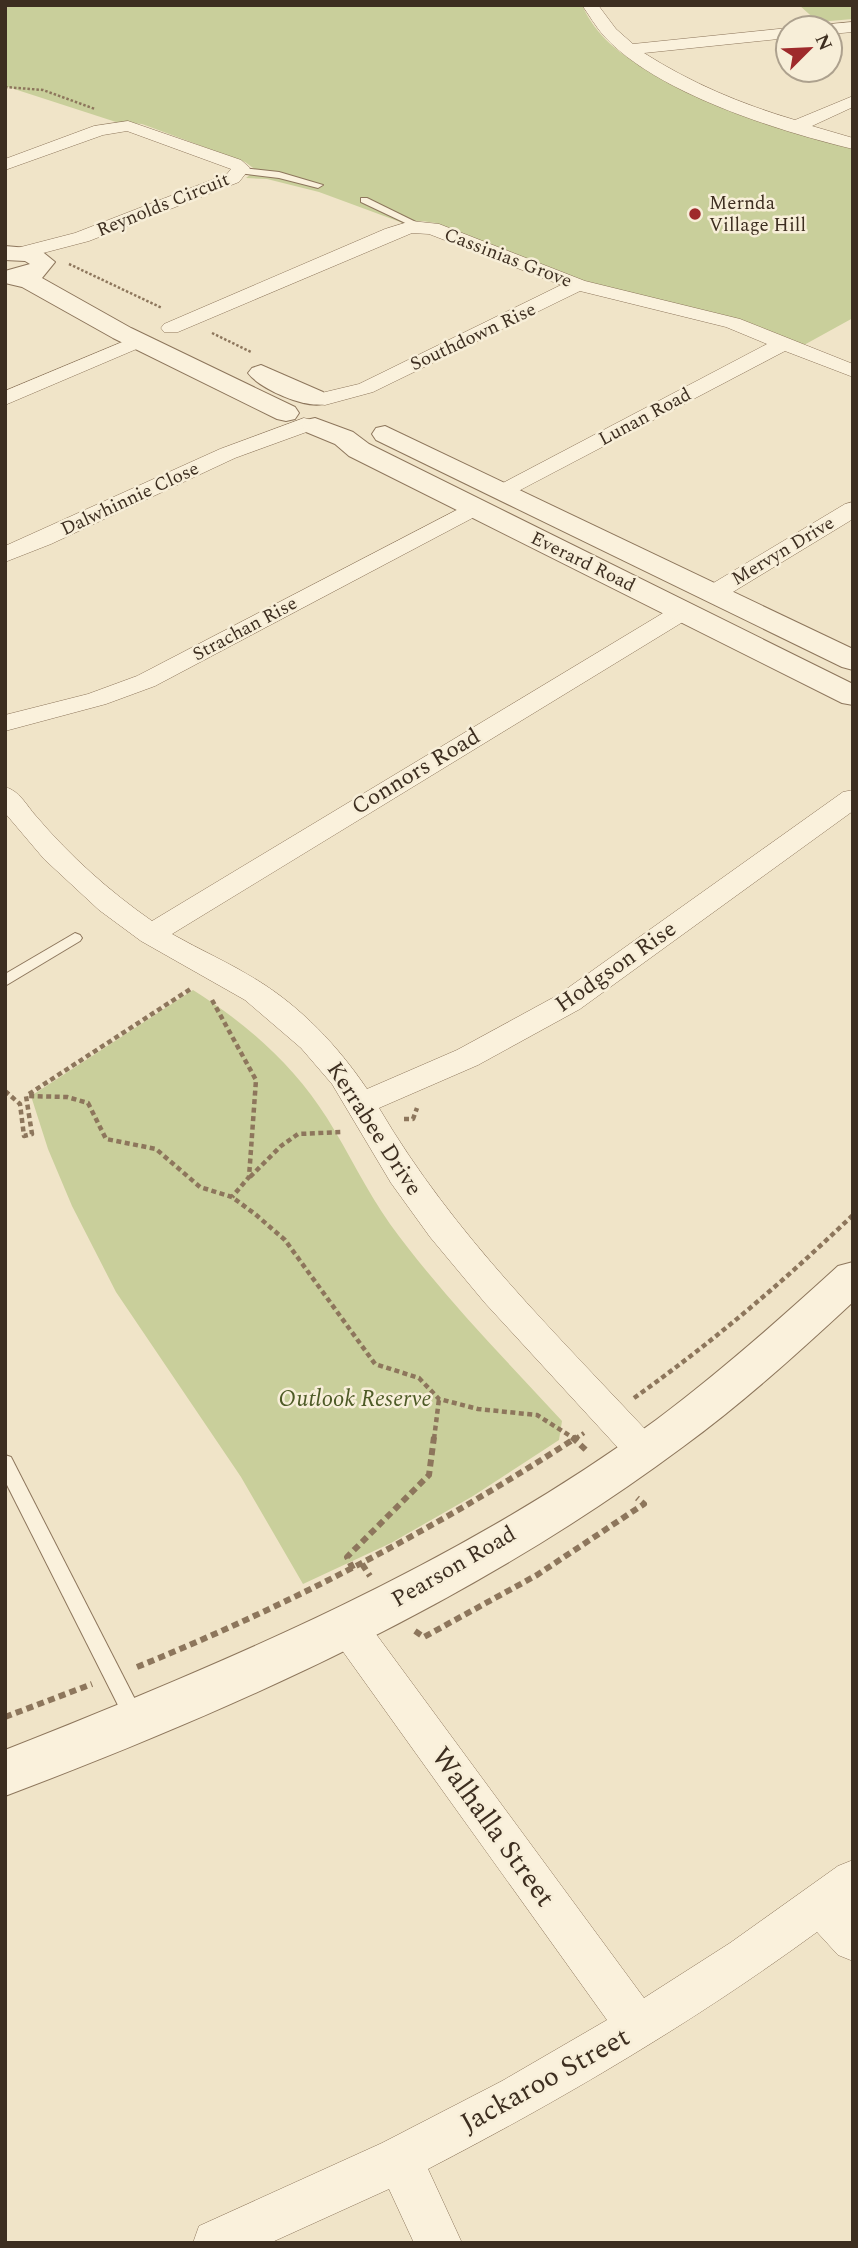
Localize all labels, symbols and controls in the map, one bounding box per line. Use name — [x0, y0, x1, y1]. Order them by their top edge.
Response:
north arrow — [774, 14, 844, 84]
text: N — [807, 30, 840, 56]
street label: Reynolds Circuit — [92, 165, 234, 245]
place label: Mernda Village Hill — [709, 189, 806, 240]
marker: Mernda Village Hill — [687, 206, 703, 222]
street label: Cassinias Grove — [440, 220, 576, 296]
street label: Southdown Rise — [405, 295, 541, 379]
street label: Lunan Road — [593, 380, 697, 454]
street label: Dalwhinnie Close — [56, 454, 204, 544]
street label: Mervyn Drive — [726, 509, 840, 593]
street label: Everard Road — [526, 524, 640, 600]
street label: Strachan Rise — [187, 589, 303, 669]
street label: Connors Road — [345, 720, 487, 824]
street label: Hodgson Rise — [548, 912, 684, 1022]
street label: Kerrabee Drive — [317, 1055, 431, 1203]
park label: Outlook Reserve — [279, 1382, 431, 1417]
street label: Pearson Road — [385, 1517, 523, 1617]
street label: Walhalla Street — [420, 1738, 566, 1916]
street label: Jackaroo Street — [452, 2016, 638, 2144]

